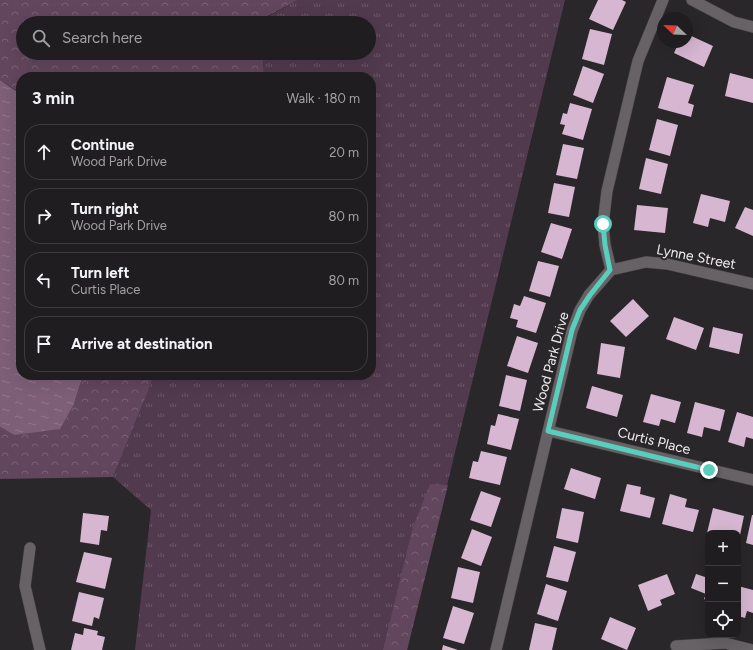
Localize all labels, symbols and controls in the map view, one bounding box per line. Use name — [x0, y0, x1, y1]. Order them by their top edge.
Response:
north arrow — [657, 12, 693, 48]
search box — [16, 16, 376, 60]
icon: search — [30, 27, 52, 49]
text: Search here — [62, 29, 142, 47]
text: 3 min — [32, 88, 74, 108]
text: Walk · 180 m — [287, 91, 360, 106]
text: Continue — [71, 136, 134, 154]
icon: ahead — [33, 141, 55, 163]
text: 20 m — [329, 145, 359, 160]
text: Wood Park Drive — [71, 154, 167, 169]
text: Turn right — [71, 200, 139, 218]
icon: right — [33, 205, 55, 227]
text: 80 m — [328, 209, 359, 224]
route start — [594, 215, 612, 233]
text: Wood Park Drive — [71, 218, 167, 233]
street label: Lynne Street — [655, 241, 737, 273]
text: Turn left — [71, 264, 129, 282]
icon: left — [33, 269, 55, 291]
text: 80 m — [328, 273, 359, 288]
text: Curtis Place — [71, 282, 140, 297]
street label: Wood Park Drive — [529, 310, 573, 414]
icon: arrive — [33, 333, 55, 355]
text: Arrive at destination — [71, 335, 212, 353]
street label: Curtis Place — [616, 424, 693, 458]
route end — [700, 461, 718, 479]
map controls — [705, 530, 741, 638]
button: + — [705, 530, 741, 566]
button: − — [705, 566, 741, 602]
button: locate — [705, 602, 741, 638]

